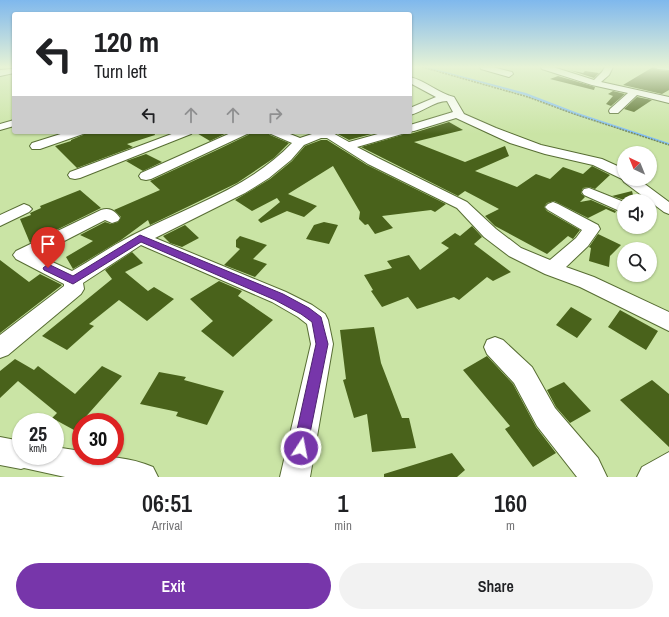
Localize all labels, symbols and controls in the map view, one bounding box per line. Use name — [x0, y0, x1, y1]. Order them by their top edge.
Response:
text: 120 m — [94, 23, 159, 61]
icon: left — [28, 28, 80, 80]
text: Turn left — [94, 59, 147, 84]
icon: left — [138, 104, 160, 126]
icon: ahead — [180, 104, 202, 126]
icon: ahead — [222, 104, 244, 126]
icon: right — [264, 104, 286, 126]
north arrow — [617, 146, 657, 186]
map controls — [617, 146, 657, 282]
button: sound — [617, 194, 657, 234]
pin — [31, 227, 65, 268]
icon: arrive — [37, 233, 59, 255]
button: search — [617, 242, 657, 282]
speed limit sign: 30 — [72, 413, 124, 465]
text: 25 — [29, 420, 47, 447]
position arrow — [280, 427, 322, 469]
text: km/h — [29, 442, 47, 455]
text: 06:51 — [142, 487, 192, 519]
text: 1 — [338, 487, 349, 519]
text: 160 — [494, 487, 527, 519]
text: Arrival — [152, 517, 182, 534]
text: min — [334, 517, 352, 534]
text: m — [506, 517, 515, 534]
button: Exit — [16, 563, 331, 609]
button: Share — [339, 563, 653, 609]

